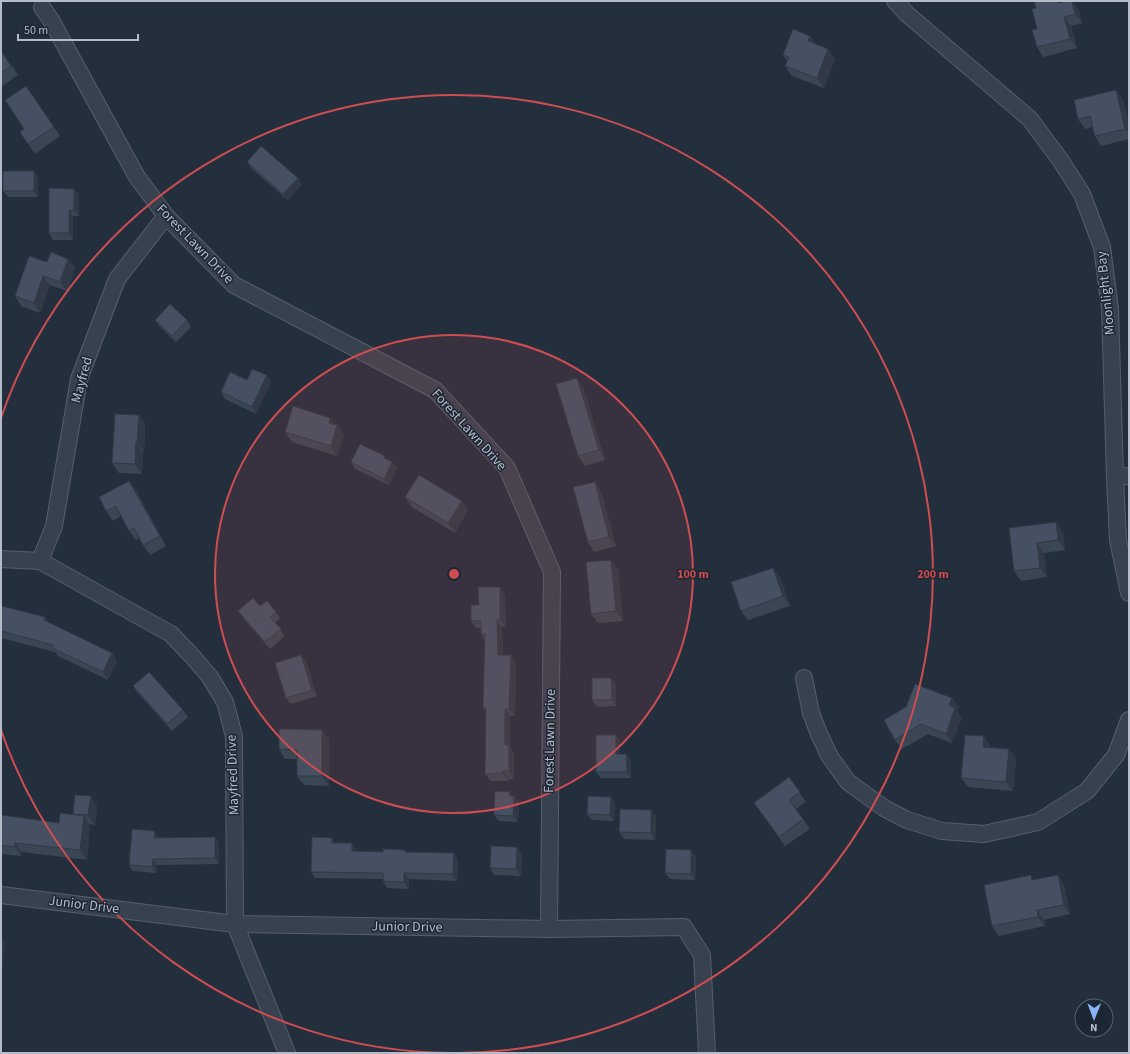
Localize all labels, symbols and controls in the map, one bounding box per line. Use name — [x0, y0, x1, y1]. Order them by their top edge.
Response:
scale bar — [18, 16, 138, 42]
text: 50 m — [24, 22, 48, 39]
street label: Forest Lawn Drive — [152, 200, 238, 288]
street label: Moonlight Bay — [1092, 250, 1120, 336]
street label: Mayfred — [66, 355, 98, 405]
street label: Forest Lawn Drive — [427, 385, 511, 475]
text: 100 m — [677, 566, 709, 583]
text: 200 m — [917, 566, 949, 583]
centre of rings — [447, 567, 461, 581]
street label: Forest Lawn Drive — [539, 689, 561, 793]
street label: Mayfred Drive — [222, 734, 244, 816]
street label: Junior Drive — [48, 891, 121, 919]
street label: Junior Drive — [371, 916, 443, 938]
north arrow — [1074, 998, 1114, 1038]
text: N — [1090, 1020, 1098, 1035]

